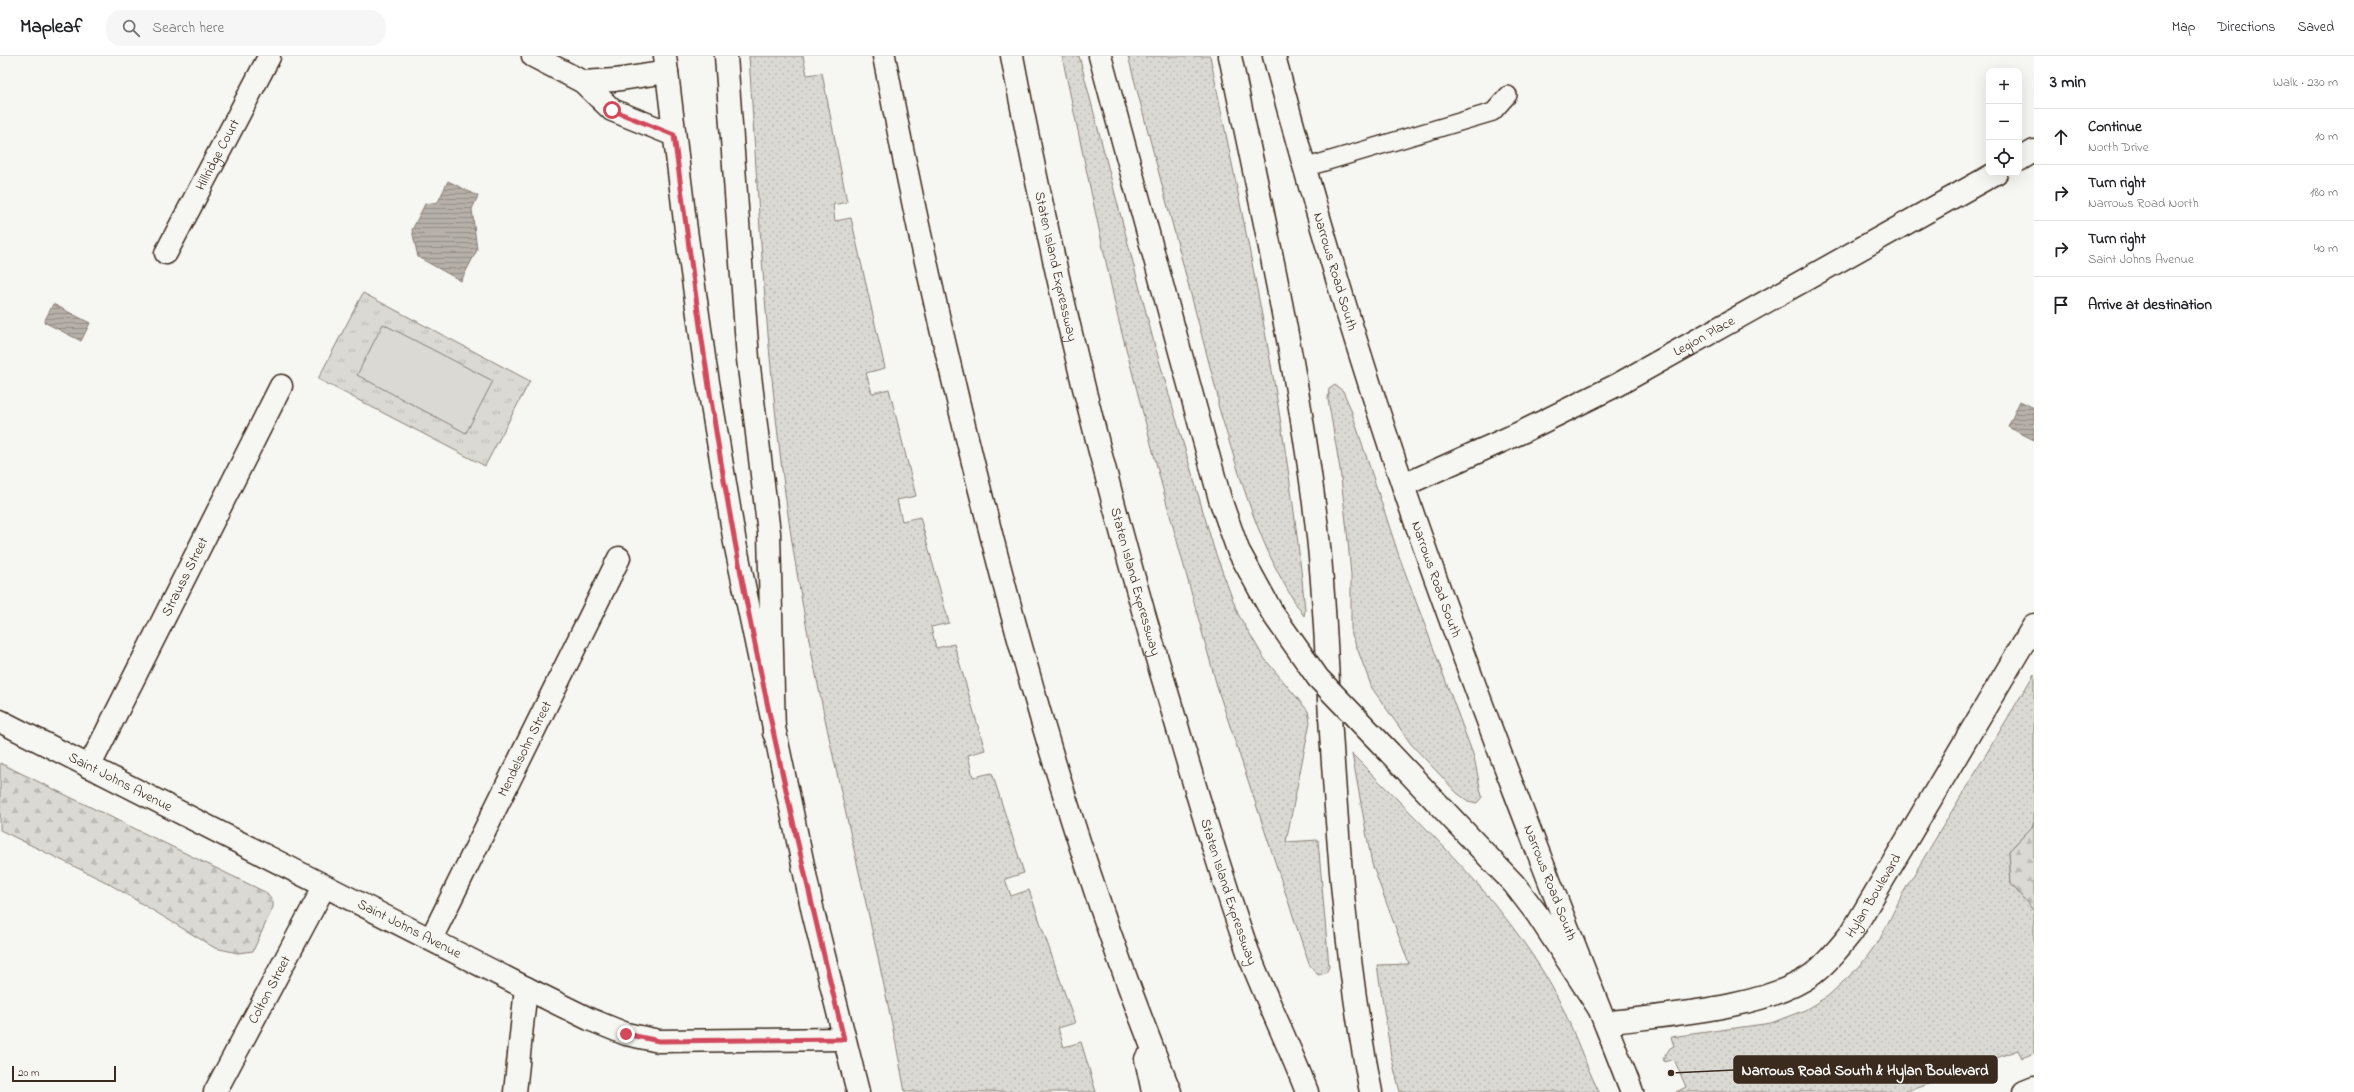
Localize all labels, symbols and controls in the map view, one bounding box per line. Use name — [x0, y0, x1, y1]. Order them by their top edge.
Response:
search box — [106, 10, 386, 46]
text: Mapleaf — [20, 14, 82, 41]
icon: search — [120, 17, 142, 39]
text: Search here — [152, 17, 224, 39]
text: Map — [2172, 17, 2195, 38]
text: Directions — [2217, 17, 2275, 38]
text: Saved — [2297, 17, 2334, 38]
map controls — [1986, 68, 2022, 176]
button: + — [1986, 68, 2022, 104]
text: 3 min — [2050, 70, 2086, 95]
text: Walk · 230 m — [2273, 73, 2338, 92]
route start — [603, 101, 621, 119]
button: − — [1986, 104, 2022, 140]
street label: Hillridge Court — [190, 115, 245, 194]
text: Continue — [2088, 116, 2142, 138]
icon: ahead — [2050, 126, 2072, 148]
text: 10 m — [2315, 127, 2338, 146]
text: North Drive — [2088, 138, 2149, 157]
button: locate — [1986, 140, 2022, 176]
text: Turn right — [2088, 172, 2146, 194]
icon: right — [2050, 182, 2072, 204]
text: 180 m — [2310, 183, 2338, 202]
street label: Staten Island Expressway — [1029, 190, 1083, 344]
text: Narrows Road North — [2088, 194, 2199, 213]
street label: Narrows Road South — [1307, 210, 1363, 333]
text: Turn right — [2088, 228, 2146, 250]
icon: right — [2050, 238, 2072, 260]
text: 40 m — [2314, 239, 2338, 258]
text: Saint Johns Avenue — [2088, 250, 2194, 269]
icon: arrive — [2050, 294, 2072, 316]
text: Arrive at destination — [2088, 294, 2212, 316]
street label: Legion Place — [1669, 310, 1739, 362]
street label: Staten Island Expressway — [1105, 505, 1166, 659]
street label: Narrows Road South — [1406, 518, 1467, 641]
street label: Strauss Street — [156, 533, 214, 620]
street label: Mendelsohn Street — [492, 697, 557, 800]
street label: Saint Johns Avenue — [65, 747, 177, 818]
street label: Staten Island Expressway — [1195, 816, 1263, 969]
street label: Narrows Road South — [1518, 822, 1582, 944]
street label: Hylan Boulevard — [1840, 850, 1907, 943]
street label: Saint Johns Avenue — [354, 894, 466, 964]
street label: Colton Street — [243, 951, 296, 1027]
route end — [617, 1025, 635, 1043]
callout: Narrows Road South & Hylan Boulevard — [1734, 1056, 1997, 1083]
text: Narrows Road South & Hylan Boulevard — [1742, 1060, 1989, 1084]
scale bar — [12, 1064, 116, 1083]
text: 20 m — [18, 1065, 40, 1081]

